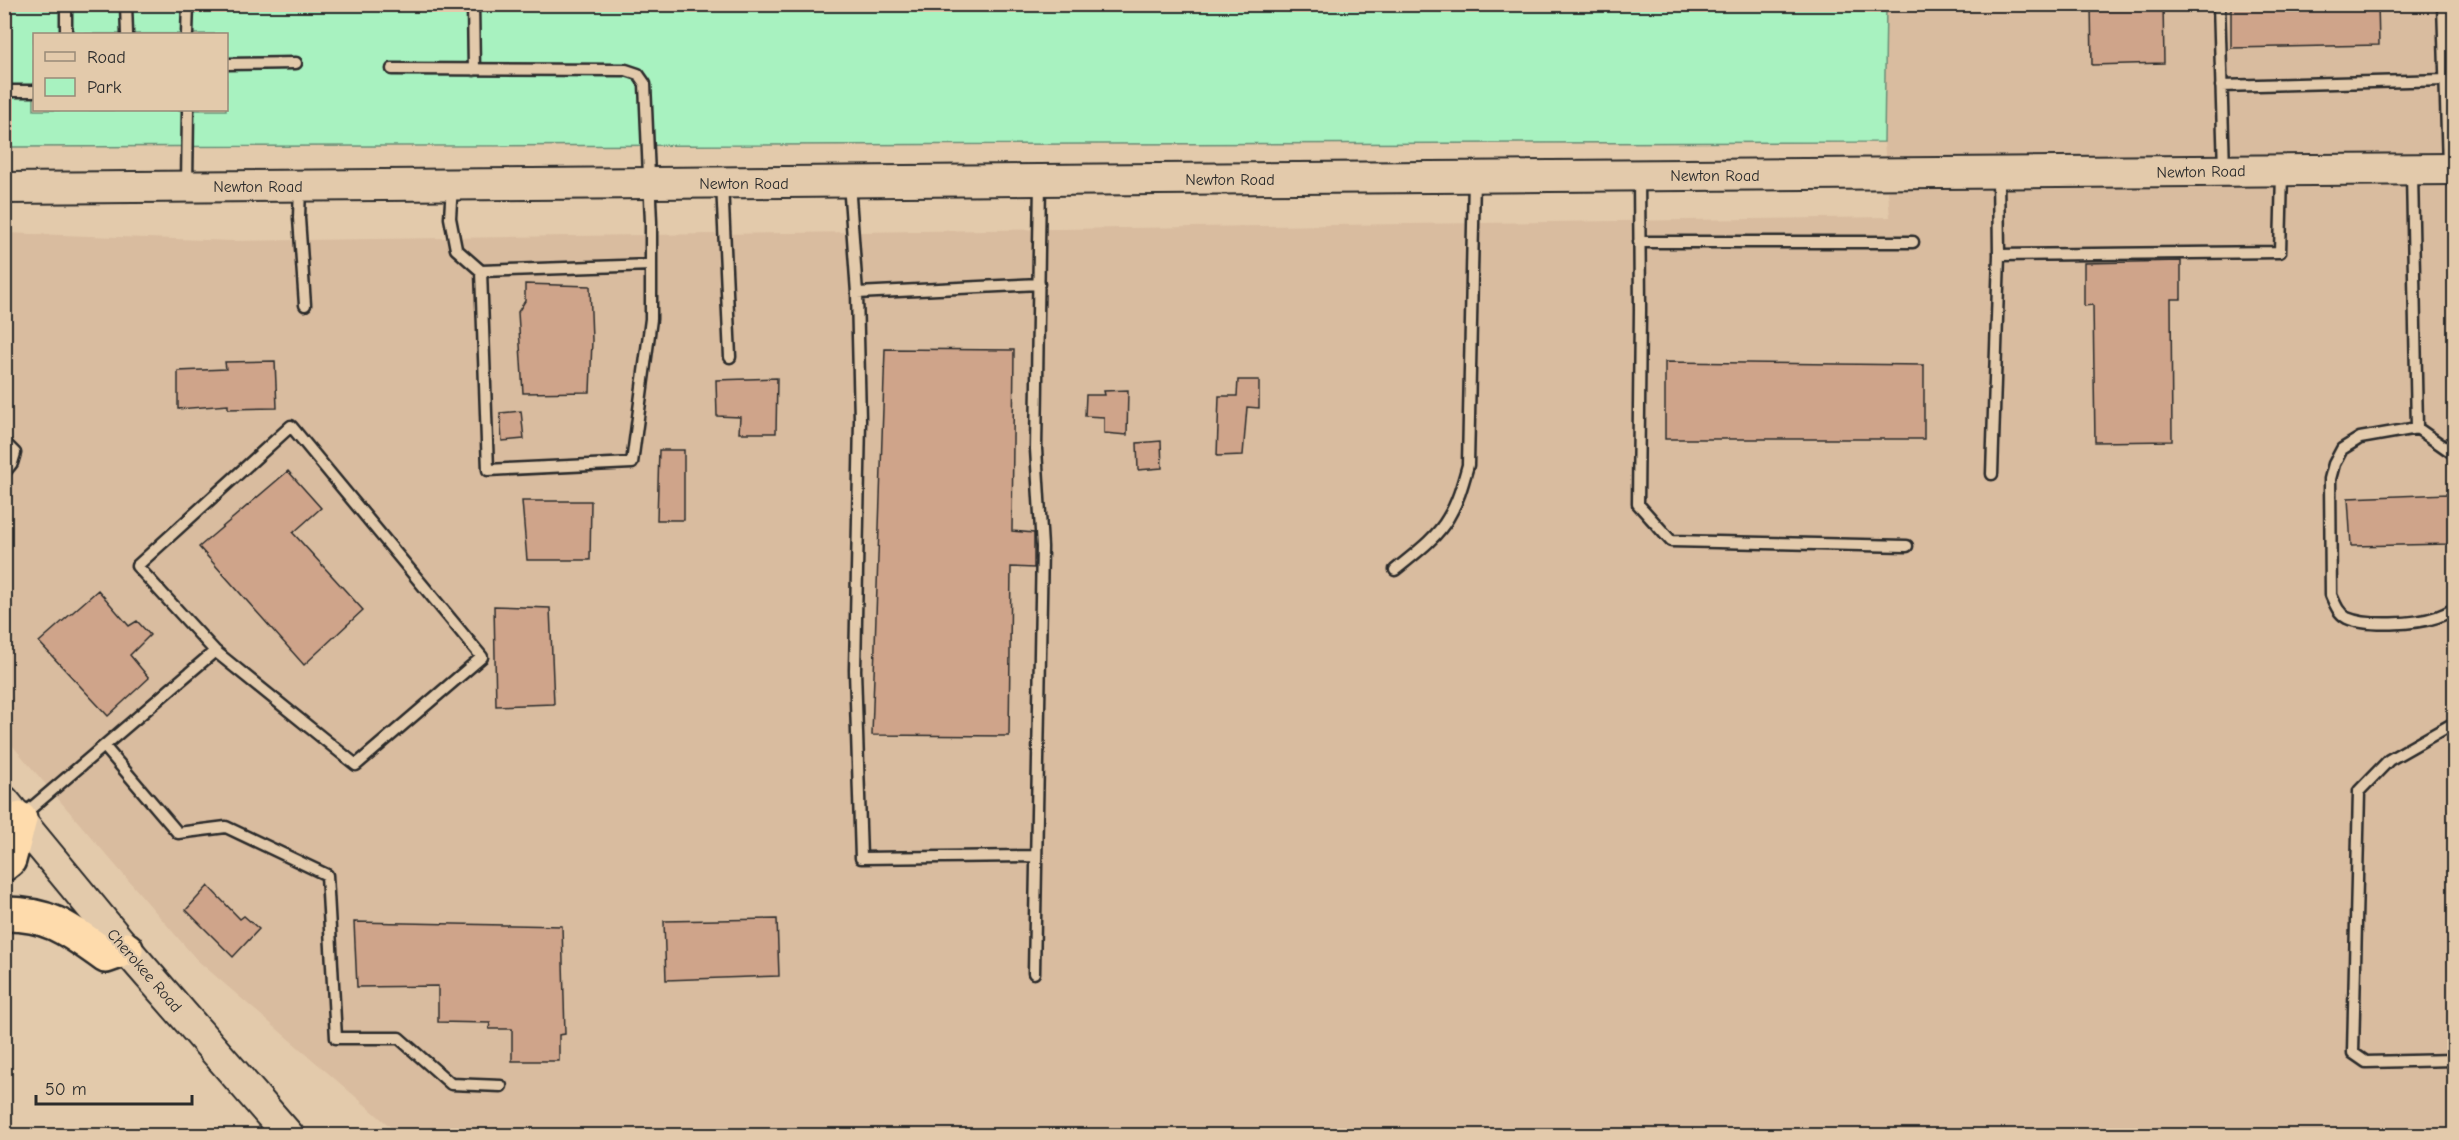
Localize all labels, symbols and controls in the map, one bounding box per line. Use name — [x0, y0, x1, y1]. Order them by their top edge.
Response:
legend — [33, 33, 228, 111]
text: Road — [87, 47, 126, 68]
text: Park — [87, 77, 122, 98]
street label: Newton Road — [2156, 162, 2246, 182]
street label: Newton Road — [1670, 167, 1760, 185]
street label: Newton Road — [1185, 171, 1275, 189]
street label: Newton Road — [699, 175, 789, 193]
street label: Newton Road — [213, 178, 303, 196]
street label: Cherokee Road — [103, 925, 185, 1016]
scale bar — [36, 1068, 192, 1106]
text: 50 m — [45, 1079, 87, 1100]

